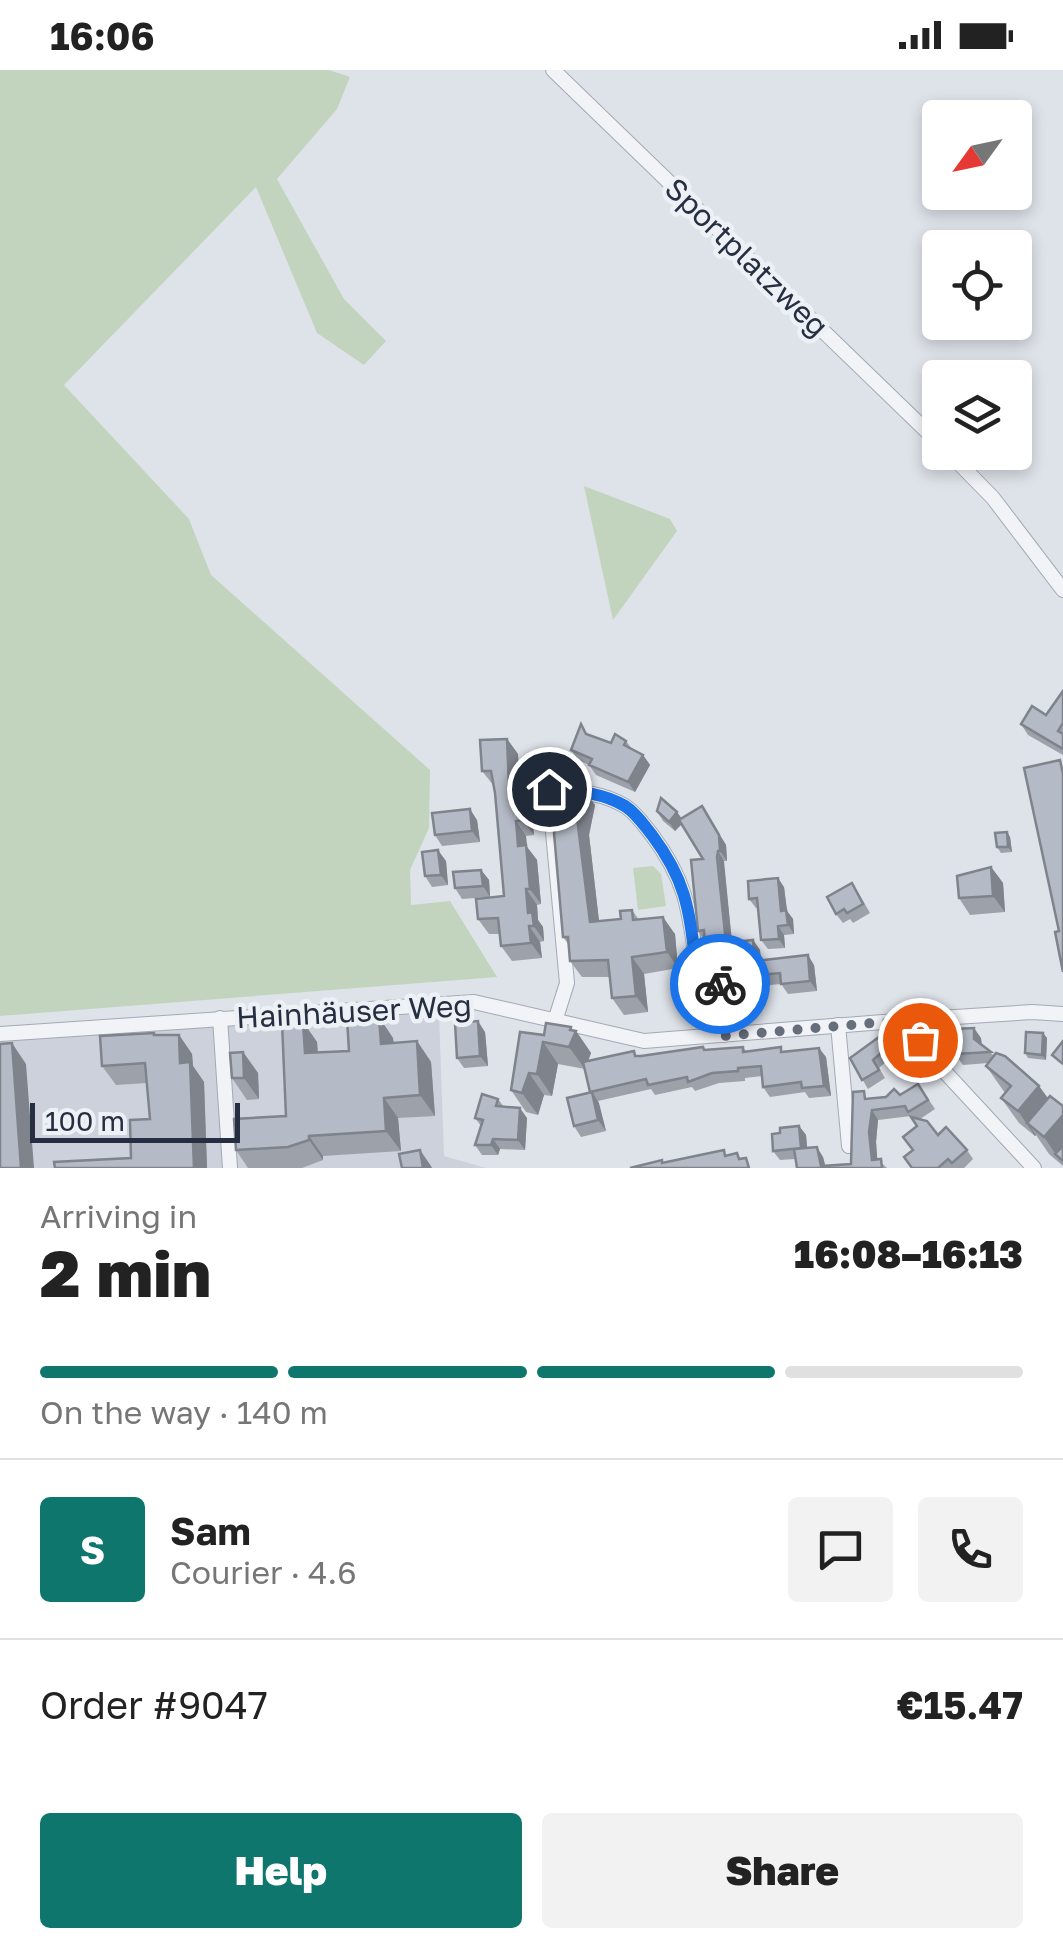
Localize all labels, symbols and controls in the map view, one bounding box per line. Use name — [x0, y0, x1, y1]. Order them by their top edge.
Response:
text: 16:06 — [50, 13, 155, 58]
north arrow — [922, 100, 1032, 210]
map controls — [922, 100, 1032, 470]
street label: Sportplatzweg — [658, 170, 836, 344]
button: locate — [922, 230, 1032, 340]
button: layers — [922, 360, 1032, 470]
pin — [507, 747, 592, 832]
icon: home — [522, 762, 577, 817]
courier — [670, 934, 770, 1034]
icon: bike — [693, 957, 748, 1012]
street label: Hainhäuser Weg — [235, 987, 473, 1035]
pin — [878, 998, 963, 1083]
icon: bag — [893, 1013, 948, 1068]
scale bar — [30, 1098, 240, 1142]
text: 100 m — [45, 1104, 125, 1137]
text: Arriving in — [40, 1197, 197, 1235]
text: 16:08–16:13 — [794, 1231, 1023, 1276]
text: 2 min — [40, 1233, 211, 1311]
text: On the way · 140 m — [40, 1393, 328, 1431]
button: chat — [788, 1497, 893, 1602]
button: phone — [918, 1497, 1023, 1602]
text: Sam — [170, 1508, 251, 1553]
text: S — [80, 1527, 105, 1572]
text: Courier · 4.6 — [170, 1553, 357, 1591]
text: Order #9047 — [40, 1682, 268, 1727]
text: €15.47 — [897, 1682, 1023, 1727]
button: Help — [40, 1813, 522, 1928]
button: Share — [542, 1813, 1023, 1928]

